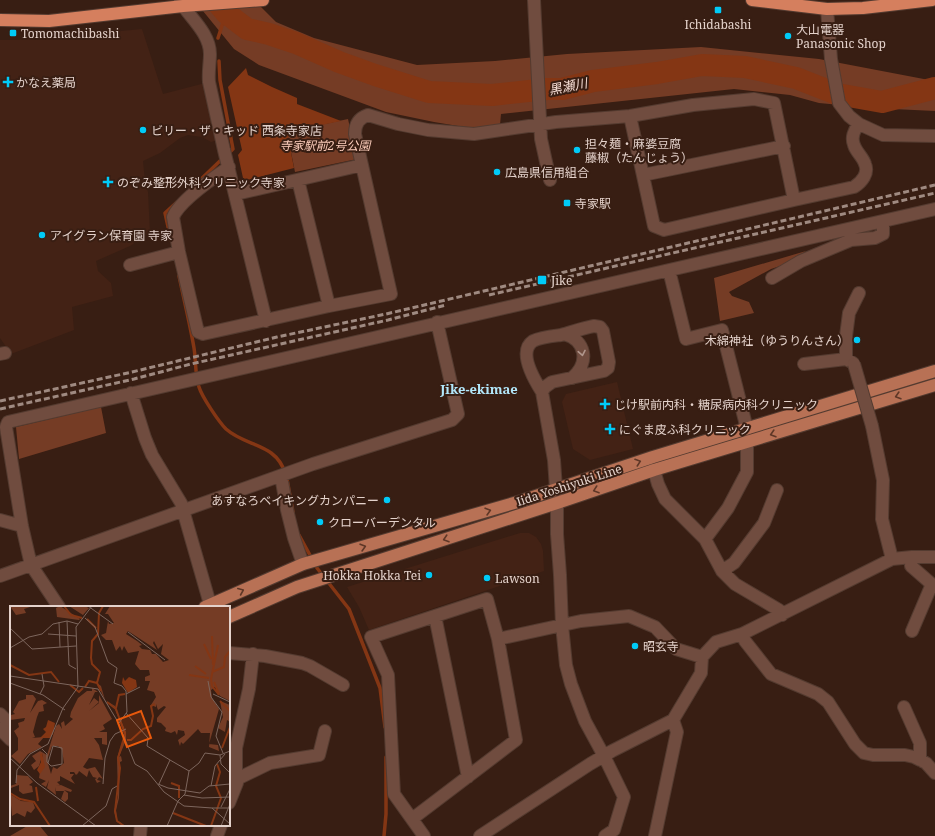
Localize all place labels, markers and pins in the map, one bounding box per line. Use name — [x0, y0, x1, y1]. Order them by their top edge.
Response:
marker: Ichidabashi — [713, 5, 723, 15]
place label: Ichidabashi — [685, 16, 752, 33]
place label: 大山電器 Panasonic Shop — [796, 21, 886, 52]
place label: Tomomachibashi — [21, 25, 120, 42]
marker: Tomomachibashi — [8, 28, 18, 38]
marker: 大山電器 Panasonic Shop — [783, 31, 793, 41]
place label: かなえ薬局 — [16, 74, 76, 91]
marker: かなえ薬局 — [3, 77, 13, 87]
place label: ビリー・ザ・キッド 西条寺家店 — [151, 122, 322, 139]
marker: ビリー・ザ・キッド 西条寺家店 — [138, 125, 148, 135]
place label: 担々麺・麻婆豆腐 藤椒（たんじょう） — [585, 135, 693, 166]
marker: 担々麺・麻婆豆腐 藤椒（たんじょう） — [572, 145, 582, 155]
place label: 広島県信用組合 — [505, 164, 589, 181]
marker: 広島県信用組合 — [492, 167, 502, 177]
place label: のぞみ整形外科クリニック寺家 — [117, 174, 285, 191]
marker: のぞみ整形外科クリニック寺家 — [102, 176, 114, 188]
place label: 寺家駅 — [575, 195, 611, 212]
marker: 寺家駅 — [562, 198, 572, 208]
place label: アイグラン保育園 寺家 — [50, 227, 172, 244]
marker: アイグラン保育園 寺家 — [37, 230, 47, 240]
place label: Jike — [550, 272, 572, 289]
marker: Jike — [536, 274, 548, 286]
place label: 木綿神社（ゆうりんさん） — [705, 332, 849, 349]
marker: 木綿神社（ゆうりんさん） — [852, 335, 862, 345]
place label: じけ駅前内科・糖尿病内科クリニック — [614, 396, 818, 413]
marker: じけ駅前内科・糖尿病内科クリニック — [599, 398, 611, 410]
place label: にぐま皮ふ科クリニック — [619, 421, 751, 438]
marker: にぐま皮ふ科クリニック — [604, 423, 616, 435]
place label: あすなろベイキングカンパニー — [211, 492, 379, 509]
marker: あすなろベイキングカンパニー — [382, 495, 392, 505]
place label: クローバーデンタル — [328, 514, 436, 531]
marker: クローバーデンタル — [315, 517, 325, 527]
place label: Hokka Hokka Tei — [323, 567, 421, 584]
marker: Hokka Hokka Tei — [424, 570, 434, 580]
place label: Lawson — [495, 570, 540, 587]
marker: Lawson — [482, 573, 492, 583]
place label: 昭玄寺 — [643, 638, 679, 655]
marker: 昭玄寺 — [630, 641, 640, 651]

